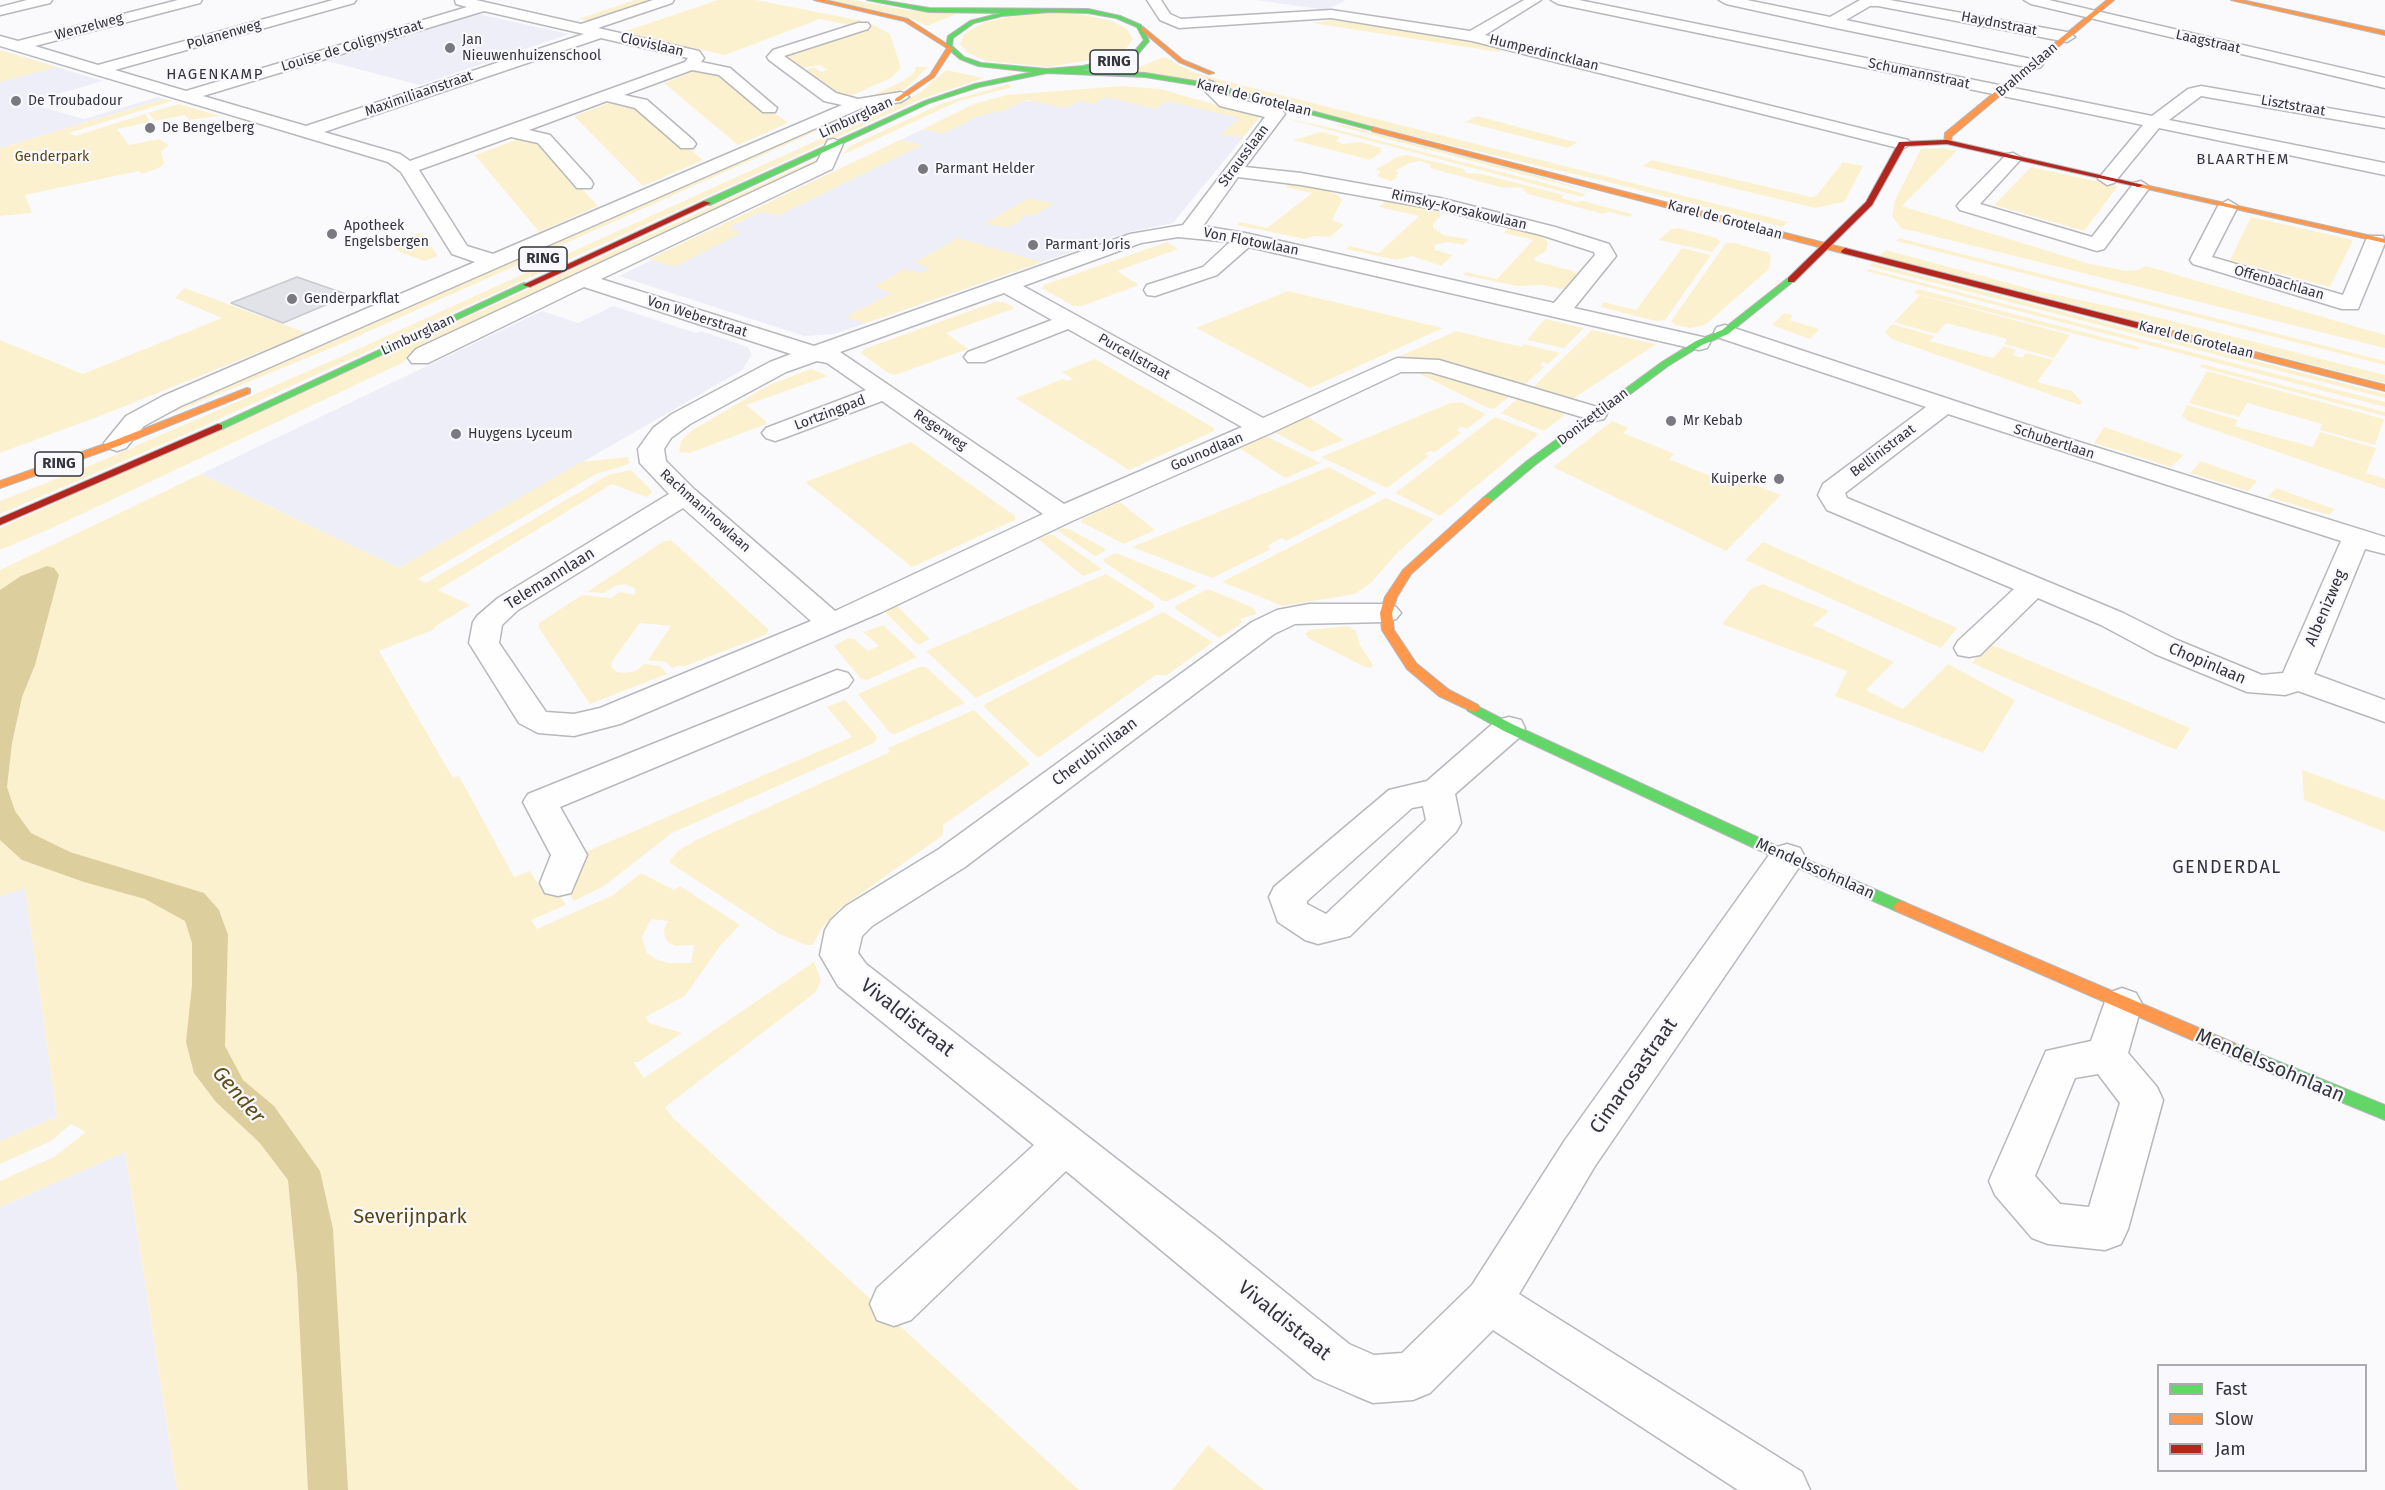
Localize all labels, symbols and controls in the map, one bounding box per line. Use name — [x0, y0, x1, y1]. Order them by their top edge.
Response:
street label: Haydnstraat — [1960, 8, 2038, 40]
street label: Wenzelweg — [53, 10, 125, 44]
street label: Polanenweg — [185, 16, 263, 54]
street label: Louise de Colignystraat — [279, 16, 425, 76]
street label: Laagstraat — [2174, 26, 2242, 58]
street label: Clovislaan — [619, 30, 685, 60]
street label: Humperdincklaan — [1487, 31, 1601, 75]
place label: Jan Nieuwenhuizenschool — [462, 32, 601, 64]
street label: Brahmslaan — [1993, 39, 2061, 101]
marker: Jan Nieuwenhuizenschool — [443, 41, 457, 55]
road number: RING — [1090, 50, 1138, 74]
street label: Schumannstraat — [1867, 55, 1971, 93]
district label: HAGENKAMP — [166, 66, 264, 84]
street label: Maximiliaanstraat — [363, 68, 475, 120]
street label: Karel de Grotelaan — [1195, 76, 1313, 120]
street label: Lisztstraat — [2259, 92, 2327, 120]
place label: De Troubadour — [28, 93, 122, 109]
marker: De Troubadour — [9, 94, 23, 108]
street label: Limburglaan — [817, 94, 895, 142]
place label: De Bengelberg — [162, 120, 254, 136]
marker: De Bengelberg — [143, 121, 157, 135]
street label: Strausslaan — [1215, 122, 1273, 190]
park label: Genderpark — [15, 149, 89, 165]
district label: BLAARTHEM — [2196, 151, 2290, 169]
place label: Parmant Helder — [935, 161, 1035, 177]
marker: Parmant Helder — [916, 162, 930, 176]
street label: Rimsky-Korsakowlaan — [1390, 186, 1528, 234]
street label: Karel de Grotelaan — [1666, 197, 1784, 243]
place label: Apotheek Engelsbergen — [344, 218, 429, 250]
street label: Von Flotowlaan — [1202, 225, 1300, 259]
marker: Apotheek Engelsbergen — [325, 227, 339, 241]
place label: Parmant Joris — [1045, 237, 1130, 253]
marker: Parmant Joris — [1026, 238, 1040, 252]
road number: RING — [519, 247, 567, 271]
street label: Offenbachlaan — [2232, 262, 2326, 304]
place label: Genderparkflat — [304, 291, 399, 307]
marker: Genderparkflat — [285, 292, 299, 306]
street label: Von Weberstraat — [645, 293, 749, 341]
street label: Limburglaan — [379, 311, 457, 359]
street label: Karel de Grotelaan — [2137, 318, 2255, 362]
street label: Purcellstraat — [1095, 330, 1173, 384]
street label: Donizettilaan — [1554, 385, 1632, 449]
street label: Lortzingpad — [792, 392, 868, 434]
street label: Regerweg — [910, 406, 970, 454]
place label: Mr Kebab — [1683, 413, 1743, 429]
marker: Mr Kebab — [1664, 414, 1678, 428]
street label: Bellinistraat — [1847, 421, 1919, 481]
street label: Schubertlaan — [2011, 421, 2097, 463]
place label: Huygens Lyceum — [468, 426, 573, 442]
marker: Huygens Lyceum — [449, 427, 463, 441]
street label: Gounodlaan — [1168, 429, 1246, 475]
road number: RING — [35, 452, 83, 476]
street label: Rachmaninowlaan — [656, 466, 754, 556]
place label: Kuiperke — [1711, 471, 1767, 487]
marker: Kuiperke — [1772, 472, 1786, 486]
street label: Telemannlaan — [502, 544, 598, 614]
street label: Albenizweg — [2301, 567, 2351, 649]
street label: Chopinlaan — [2165, 639, 2249, 689]
street label: Cherubinilaan — [1049, 714, 1141, 790]
street label: Mendelssohnlaan — [1753, 834, 1877, 904]
district label: GENDERDAL — [2172, 857, 2282, 879]
street label: Vivaldistraat — [855, 974, 959, 1062]
street label: Cimarosastraat — [1585, 1013, 1683, 1139]
street label: Mendelssohnlaan — [2192, 1024, 2348, 1108]
water label: Gender — [206, 1061, 270, 1129]
park label: Severijnpark — [353, 1205, 467, 1229]
street label: Vivaldistraat — [1233, 1276, 1335, 1366]
legend — [2157, 1364, 2367, 1472]
text: Fast — [2215, 1378, 2247, 1400]
text: Slow — [2215, 1408, 2253, 1430]
text: Jam — [2215, 1438, 2246, 1460]

